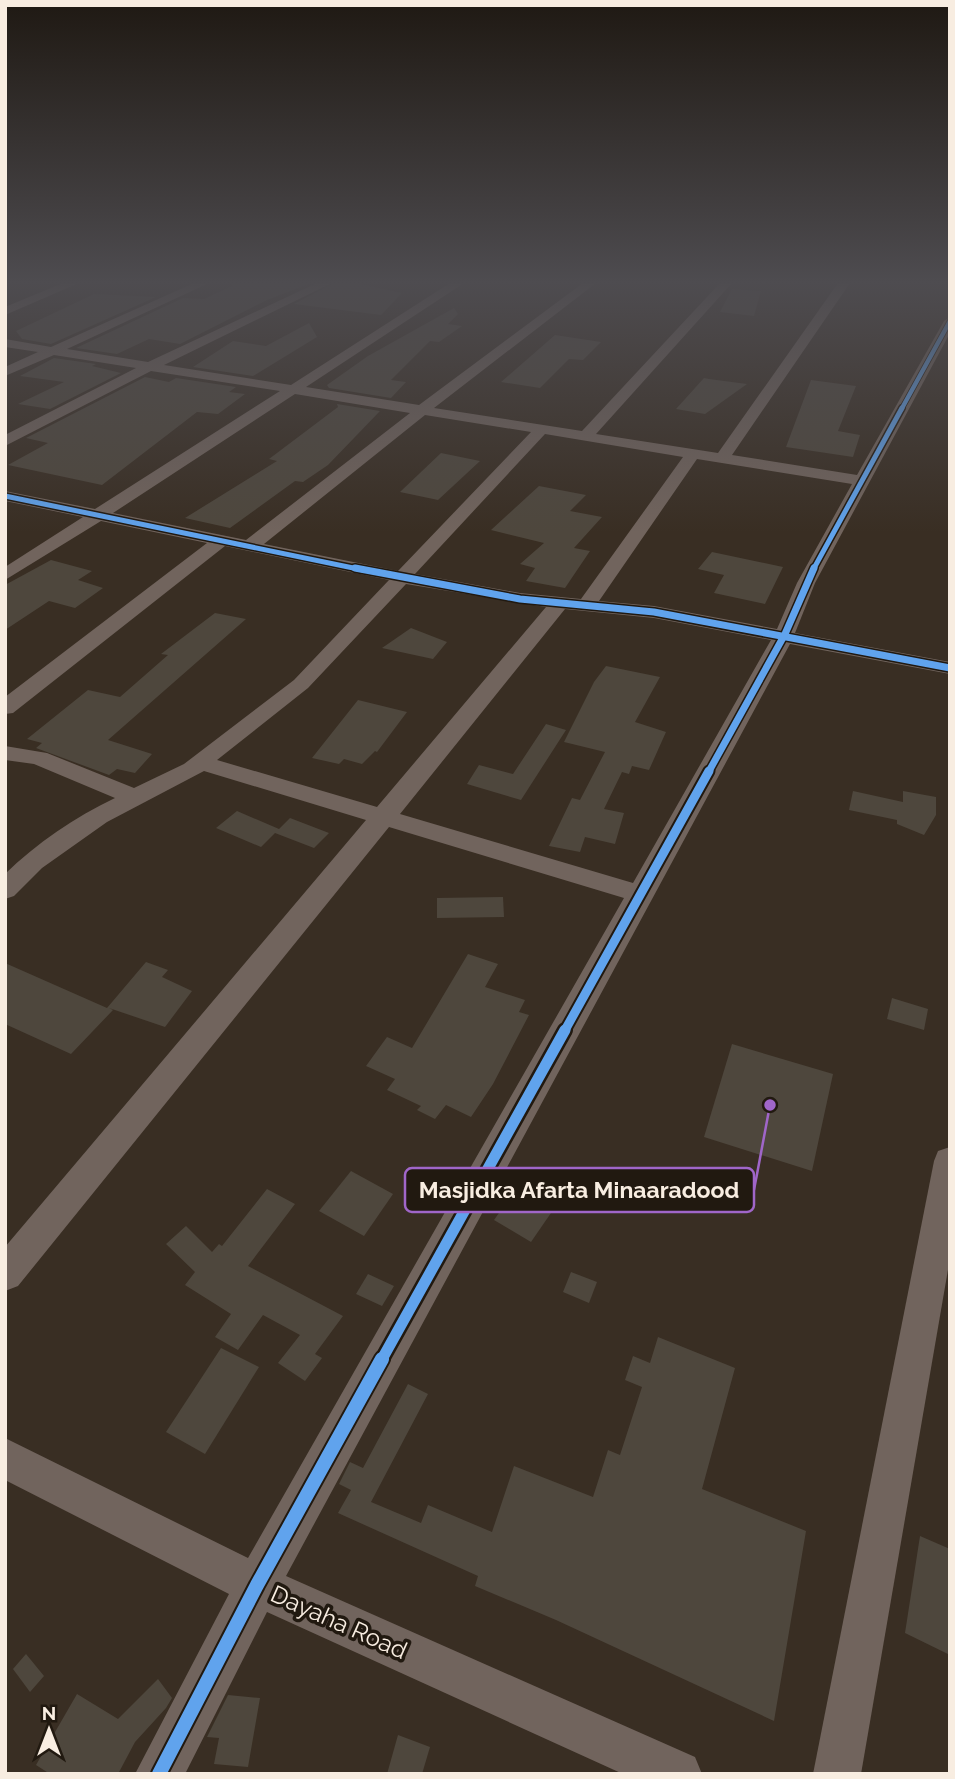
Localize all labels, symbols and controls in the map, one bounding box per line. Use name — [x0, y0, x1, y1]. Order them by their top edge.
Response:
callout: Masjidka Afarta Minaaradood — [405, 1168, 754, 1212]
text: Masjidka Afarta Minaaradood — [419, 1176, 739, 1203]
street label: Dayaha Road — [266, 1579, 412, 1665]
north arrow — [14, 1695, 84, 1765]
text: N — [42, 1702, 56, 1724]

